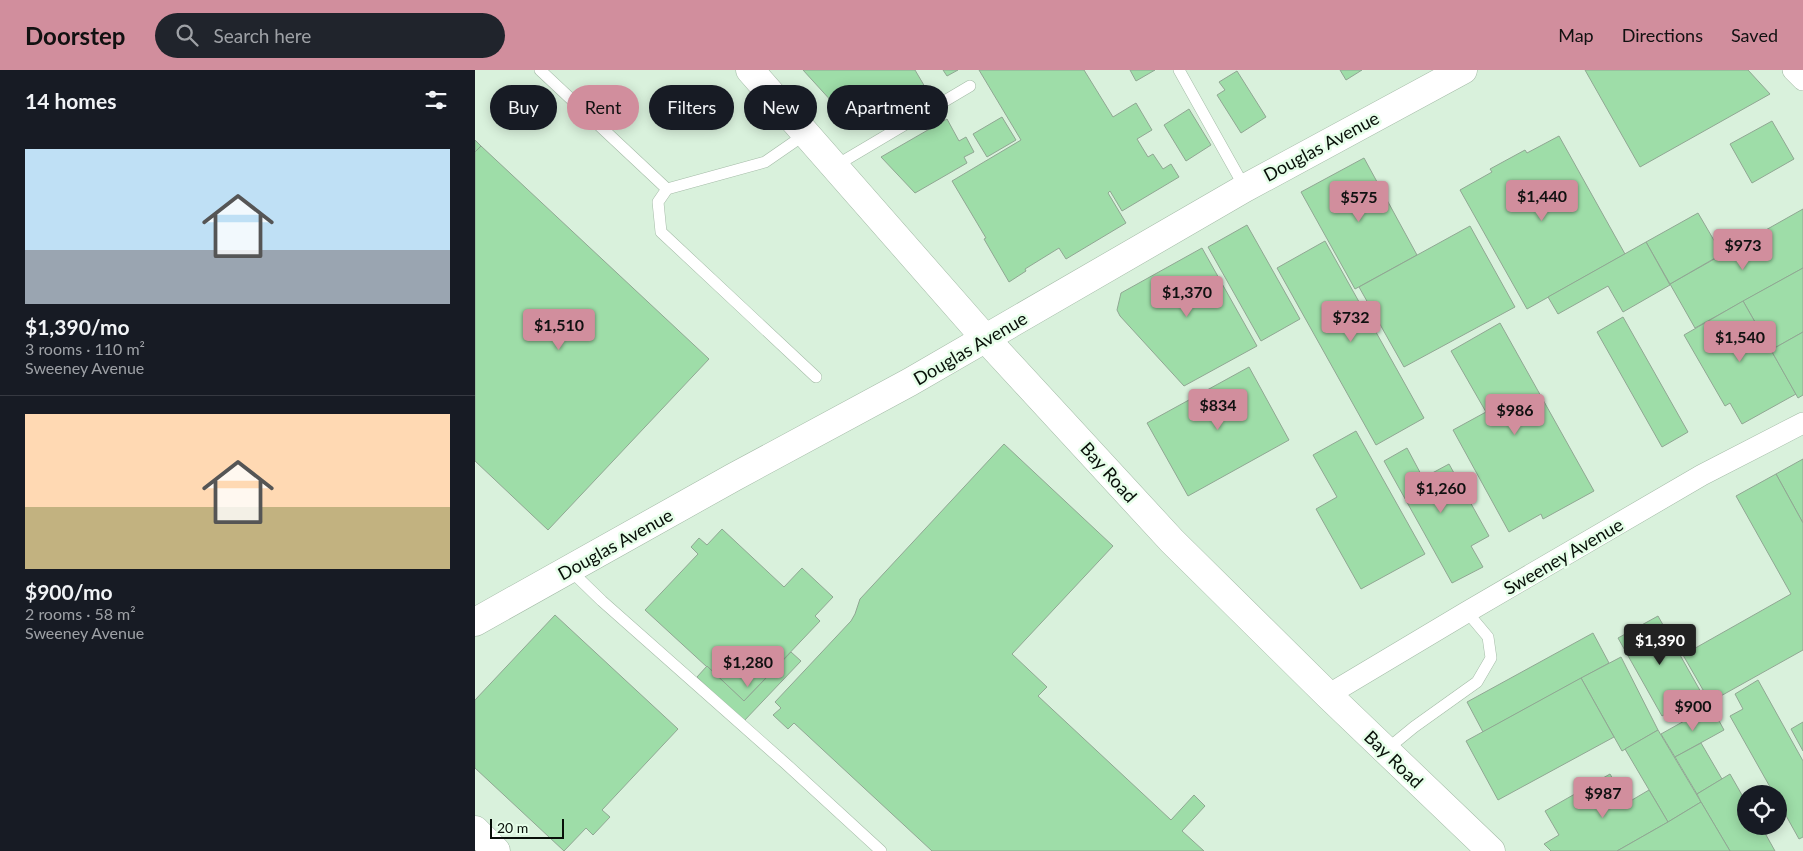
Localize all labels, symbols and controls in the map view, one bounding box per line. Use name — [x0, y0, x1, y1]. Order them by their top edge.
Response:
search box — [155, 13, 505, 58]
text: Doorstep — [25, 21, 125, 50]
icon: search — [173, 21, 201, 49]
text: Search here — [213, 24, 311, 47]
text: Map — [1558, 24, 1594, 46]
text: Directions — [1622, 24, 1703, 46]
text: Saved — [1731, 24, 1778, 46]
chip: Buy — [490, 85, 557, 130]
chip: Rent — [567, 85, 639, 130]
chip: Filters — [649, 85, 734, 130]
chip: New — [744, 85, 817, 130]
chip: Apartment — [827, 85, 948, 130]
icon: filters — [422, 86, 450, 114]
text: 14 homes — [25, 88, 116, 113]
street label: Douglas Avenue — [1259, 106, 1383, 186]
pin: $575 — [1329, 180, 1389, 223]
pin: $1,440 — [1501, 180, 1583, 222]
icon: home — [193, 181, 283, 271]
text: $1,440 — [1517, 186, 1567, 205]
text: $575 — [1340, 187, 1378, 206]
pin: $973 — [1713, 228, 1773, 271]
text: $973 — [1724, 235, 1762, 254]
pin: $1,370 — [1146, 276, 1228, 318]
text: $1,370 — [1162, 282, 1212, 301]
pin: $732 — [1321, 300, 1381, 343]
street label: Douglas Avenue — [909, 307, 1031, 389]
text: $732 — [1332, 307, 1370, 326]
pin: $1,510 — [518, 308, 600, 351]
text: $1,390/mo — [25, 314, 130, 339]
text: $1,510 — [534, 315, 584, 334]
pin: $1,540 — [1699, 320, 1781, 363]
text: $1,540 — [1715, 327, 1765, 346]
text: 3 rooms · 110 m² — [25, 339, 145, 358]
text: Sweeney Avenue — [25, 358, 144, 377]
pin: $834 — [1188, 388, 1248, 431]
pin: $986 — [1485, 394, 1545, 436]
text: $834 — [1199, 395, 1237, 414]
text: $986 — [1496, 400, 1534, 419]
street label: Bay Road — [1076, 437, 1142, 507]
icon: home — [193, 447, 283, 537]
pin: $1,260 — [1400, 472, 1482, 514]
text: $1,260 — [1416, 478, 1466, 497]
street label: Douglas Avenue — [554, 503, 676, 585]
street label: Sweeney Avenue — [1499, 513, 1627, 599]
text: $900/mo — [25, 579, 113, 604]
text: 2 rooms · 58 m² — [25, 604, 136, 623]
text: Sweeney Avenue — [25, 623, 144, 642]
pin: $1,390 — [1619, 624, 1701, 666]
text: $1,390 — [1635, 630, 1685, 649]
pin: $1,280 — [707, 646, 789, 688]
text: $1,280 — [723, 652, 773, 671]
pin: $900 — [1663, 690, 1723, 732]
text: $900 — [1674, 696, 1712, 715]
street label: Bay Road — [1360, 726, 1428, 792]
pin: $987 — [1573, 776, 1633, 819]
text: $987 — [1584, 783, 1622, 802]
map controls — [1737, 785, 1787, 835]
button: locate — [1737, 785, 1787, 835]
scale bar — [490, 816, 564, 839]
text: 20 m — [497, 819, 528, 836]

